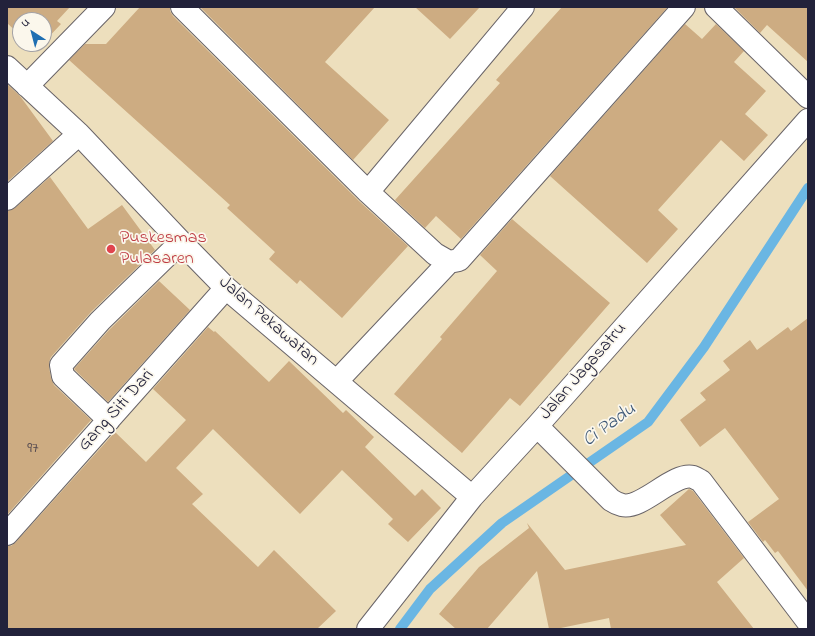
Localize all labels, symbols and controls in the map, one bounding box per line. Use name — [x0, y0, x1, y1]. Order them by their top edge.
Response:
north arrow — [12, 12, 52, 52]
text: U — [18, 15, 33, 32]
place label: Puskesmas Pulasaren — [120, 228, 207, 270]
marker: Puskesmas Pulasaren — [105, 243, 117, 255]
street label: Jalan Pekawatan — [213, 273, 323, 371]
street label: Jalan Jagasatru — [536, 319, 632, 425]
street label: Gang Siti Dari — [75, 366, 159, 456]
water label: Ci Padu — [579, 399, 641, 453]
house number: 97 — [27, 439, 39, 459]

